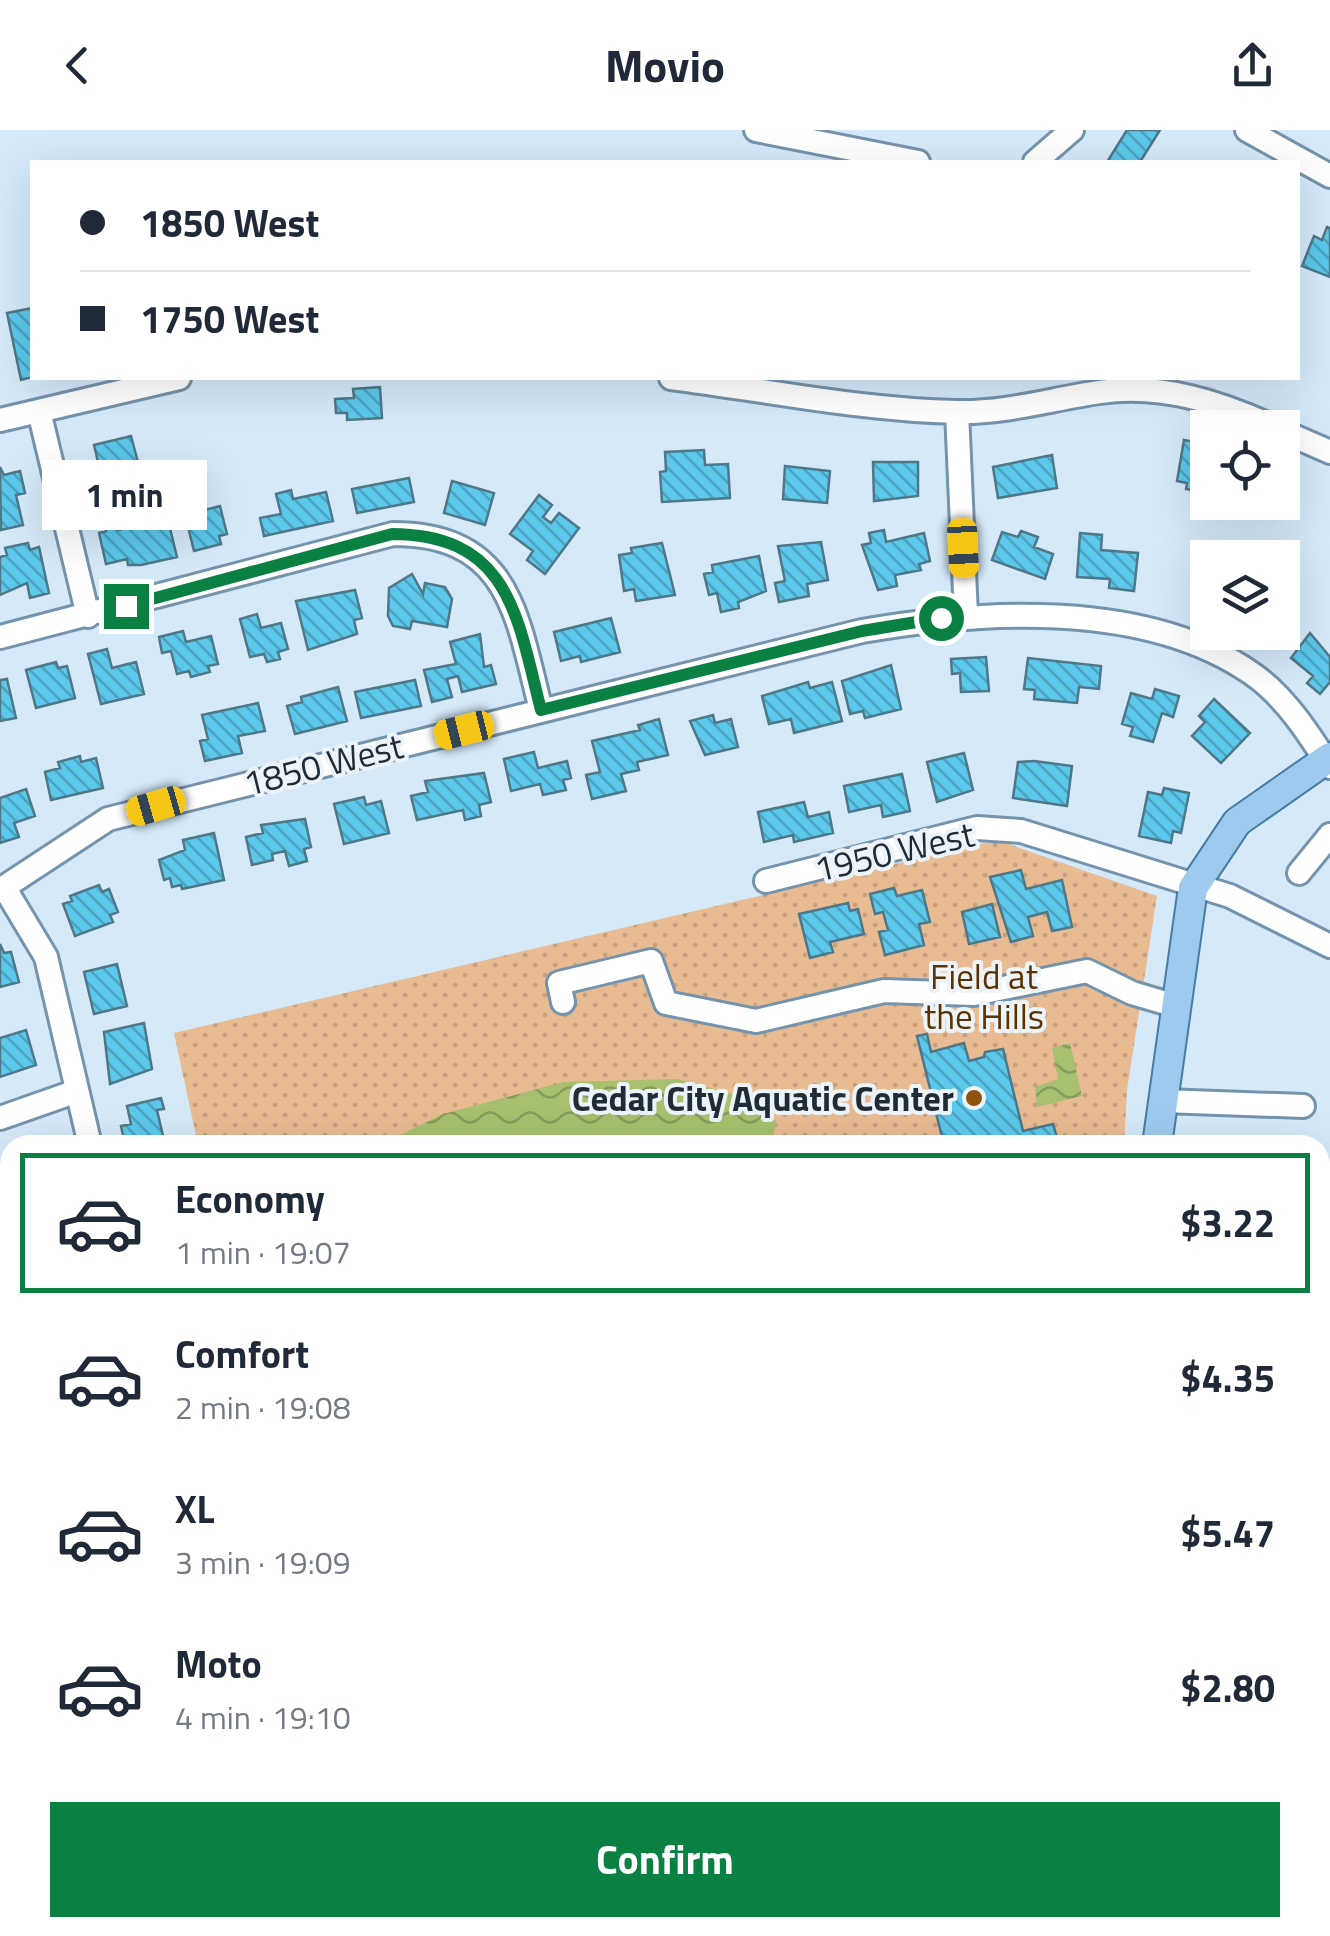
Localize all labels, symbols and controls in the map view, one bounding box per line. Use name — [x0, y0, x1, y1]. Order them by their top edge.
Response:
text: Movio — [605, 31, 725, 99]
icon: back — [50, 38, 105, 93]
icon: share — [1225, 38, 1280, 93]
text: 1850 West — [140, 194, 319, 252]
text: 1750 West — [140, 290, 319, 348]
map controls — [1190, 410, 1300, 650]
button: locate — [1190, 410, 1300, 520]
callout: 1 min — [44, 461, 208, 531]
text: 1 min — [86, 471, 163, 519]
car — [946, 517, 980, 579]
button: layers — [1190, 540, 1300, 650]
route end — [104, 584, 149, 629]
route start — [919, 596, 964, 641]
car — [431, 708, 497, 752]
street label: 1850 West — [238, 718, 408, 810]
car — [123, 783, 189, 829]
street label: 1950 West — [809, 806, 979, 896]
park label: Field at the Hills — [924, 949, 1044, 1043]
place label: Cedar City Aquatic Center — [572, 1071, 954, 1125]
marker: Cedar City Aquatic Center — [963, 1087, 985, 1109]
text: Economy — [175, 1170, 325, 1228]
icon: car — [55, 1178, 145, 1268]
text: $3.22 — [1180, 1194, 1275, 1252]
text: 1 min · 19:07 — [175, 1228, 351, 1276]
text: Comfort — [175, 1325, 309, 1383]
icon: car — [55, 1333, 145, 1423]
text: $4.35 — [1180, 1349, 1275, 1407]
text: 2 min · 19:08 — [175, 1383, 351, 1431]
text: XL — [175, 1480, 215, 1538]
icon: car — [55, 1488, 145, 1578]
text: $5.47 — [1180, 1504, 1275, 1562]
text: 3 min · 19:09 — [175, 1538, 351, 1586]
text: Moto — [175, 1635, 262, 1693]
icon: car — [55, 1643, 145, 1733]
text: $2.80 — [1180, 1659, 1275, 1717]
text: 4 min · 19:10 — [175, 1693, 351, 1741]
button: Confirm — [50, 1802, 1280, 1917]

